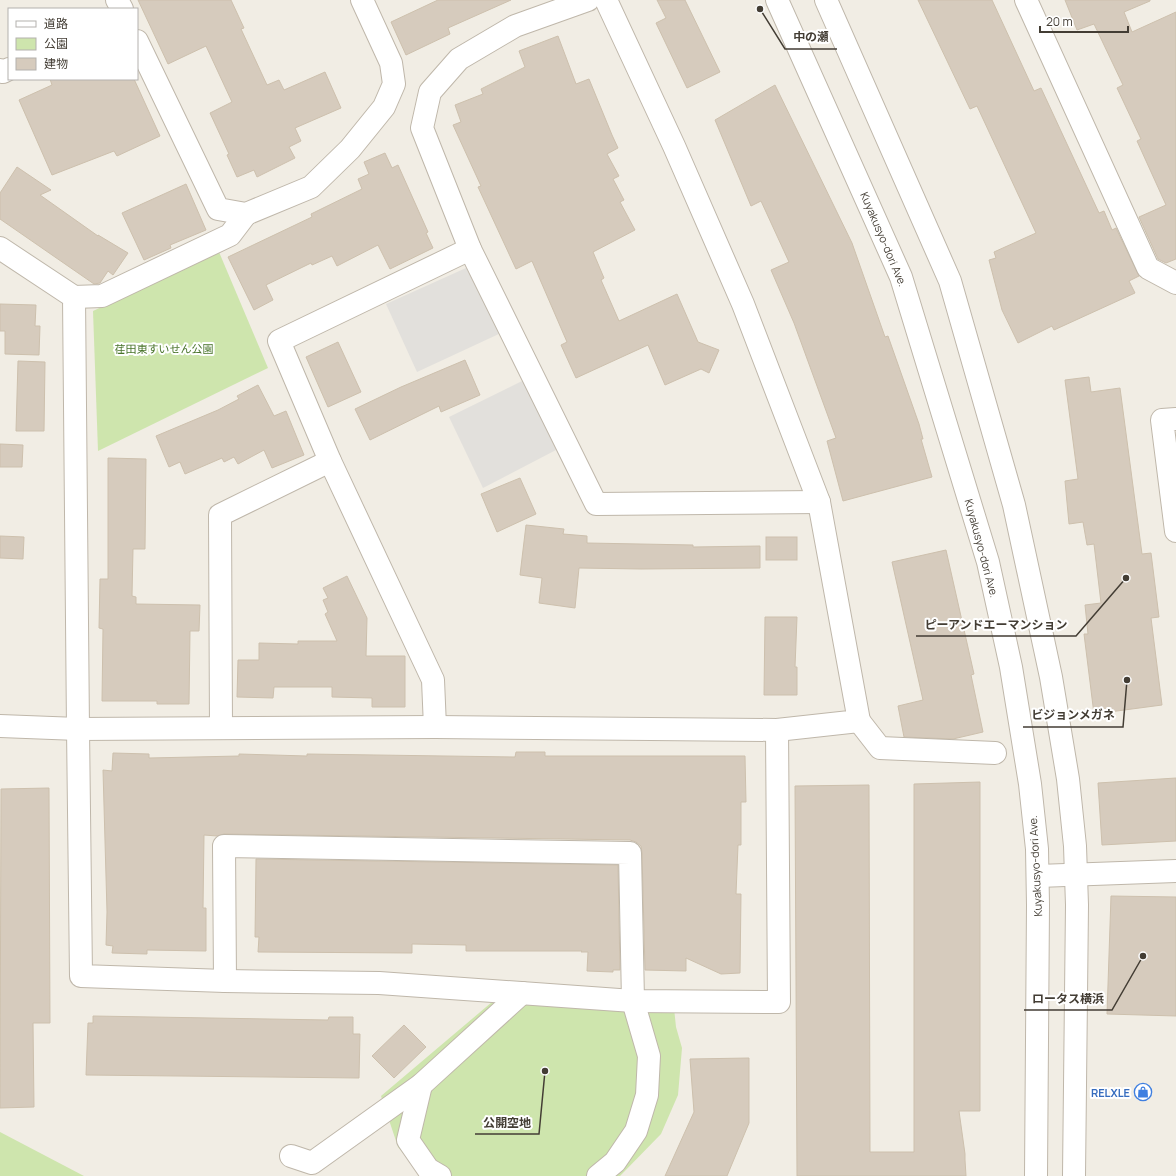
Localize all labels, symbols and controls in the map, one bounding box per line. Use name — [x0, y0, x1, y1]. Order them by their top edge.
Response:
legend — [8, 8, 138, 80]
scale bar — [1040, 8, 1128, 34]
text: 20 m — [1046, 13, 1073, 30]
text: 道路 — [44, 15, 68, 32]
callout: 中の瀬 — [785, 25, 837, 49]
text: 中の瀬 — [793, 28, 829, 45]
text: 公園 — [44, 35, 68, 52]
text: 建物 — [44, 55, 68, 72]
street label: Kuyakusyo-dori Ave. — [857, 189, 911, 289]
park label: 荏田東すいせん公園 — [115, 341, 214, 356]
street label: Kuyakusyo-dori Ave. — [962, 497, 1002, 599]
callout: ピーアンドエーマンション — [916, 612, 1076, 636]
text: ピーアンドエーマンション — [924, 616, 1068, 633]
callout: ビジョンメガネ — [1023, 703, 1123, 727]
text: ビジョンメガネ — [1031, 706, 1115, 723]
street label: Kuyakusyo-dori Ave. — [1025, 815, 1045, 917]
callout: ロータス横浜 — [1024, 986, 1112, 1010]
text: ロータス横浜 — [1032, 990, 1104, 1007]
shop icon: RELXLE — [1133, 1082, 1153, 1102]
place label: RELXLE — [1091, 1085, 1130, 1100]
callout: 公開空地 — [475, 1110, 539, 1134]
text: 公開空地 — [483, 1114, 531, 1131]

